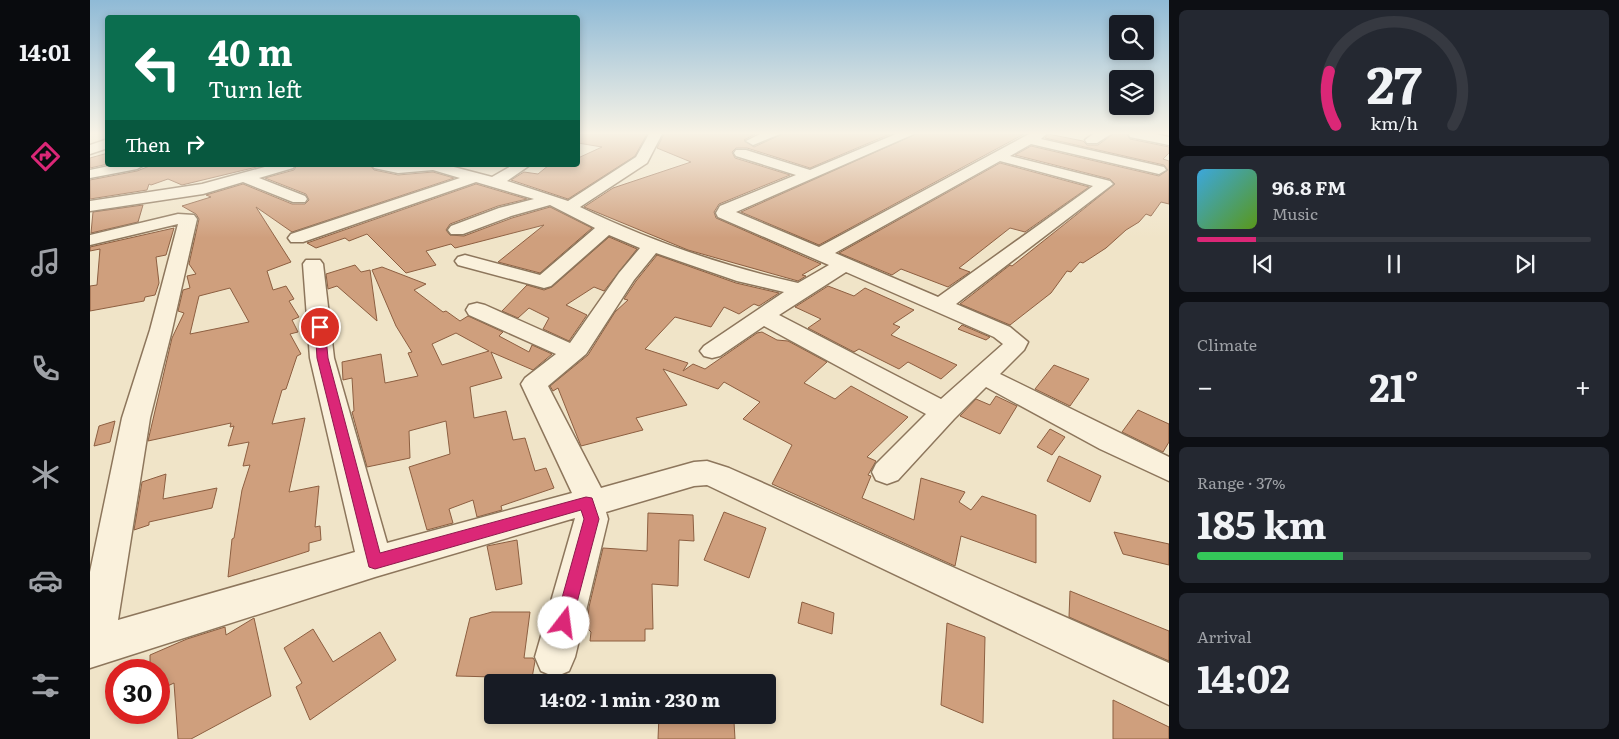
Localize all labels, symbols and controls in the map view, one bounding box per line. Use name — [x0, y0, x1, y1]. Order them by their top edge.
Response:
map controls — [1109, 15, 1154, 115]
button: search — [1109, 15, 1154, 60]
text: 40 m — [208, 25, 293, 77]
text: 14:01 — [19, 35, 71, 68]
icon: left — [125, 35, 190, 100]
text: 27 — [1366, 43, 1422, 120]
button: layers — [1109, 70, 1154, 115]
text: Turn left — [208, 72, 302, 105]
text: km/h — [1370, 109, 1418, 136]
text: Then — [125, 130, 171, 158]
icon: right — [181, 130, 209, 158]
icon: directions — [28, 139, 63, 174]
text: 96.8 FM — [1272, 173, 1346, 201]
text: Music — [1272, 201, 1318, 225]
icon: music — [28, 245, 63, 280]
icon: previous — [1249, 250, 1277, 278]
icon: pause — [1380, 250, 1408, 278]
icon: next — [1511, 250, 1539, 278]
pin — [299, 306, 341, 348]
icon: arrive — [306, 313, 334, 341]
text: Climate — [1197, 332, 1257, 356]
icon: phone — [28, 351, 63, 386]
text: 21° — [1369, 357, 1419, 414]
text: − — [1197, 364, 1213, 406]
text: + — [1575, 364, 1591, 406]
icon: climate — [28, 457, 63, 492]
text: Range · 37% — [1197, 470, 1286, 494]
text: 185 km — [1197, 494, 1327, 551]
icon: car — [28, 563, 63, 598]
position arrow — [537, 596, 589, 648]
text: Arrival — [1197, 624, 1252, 648]
text: 14:02 — [1197, 648, 1290, 705]
speed limit sign: 30 — [105, 659, 170, 724]
icon: filters — [28, 668, 63, 703]
text: 14:02 · 1 min · 230 m — [540, 685, 720, 713]

